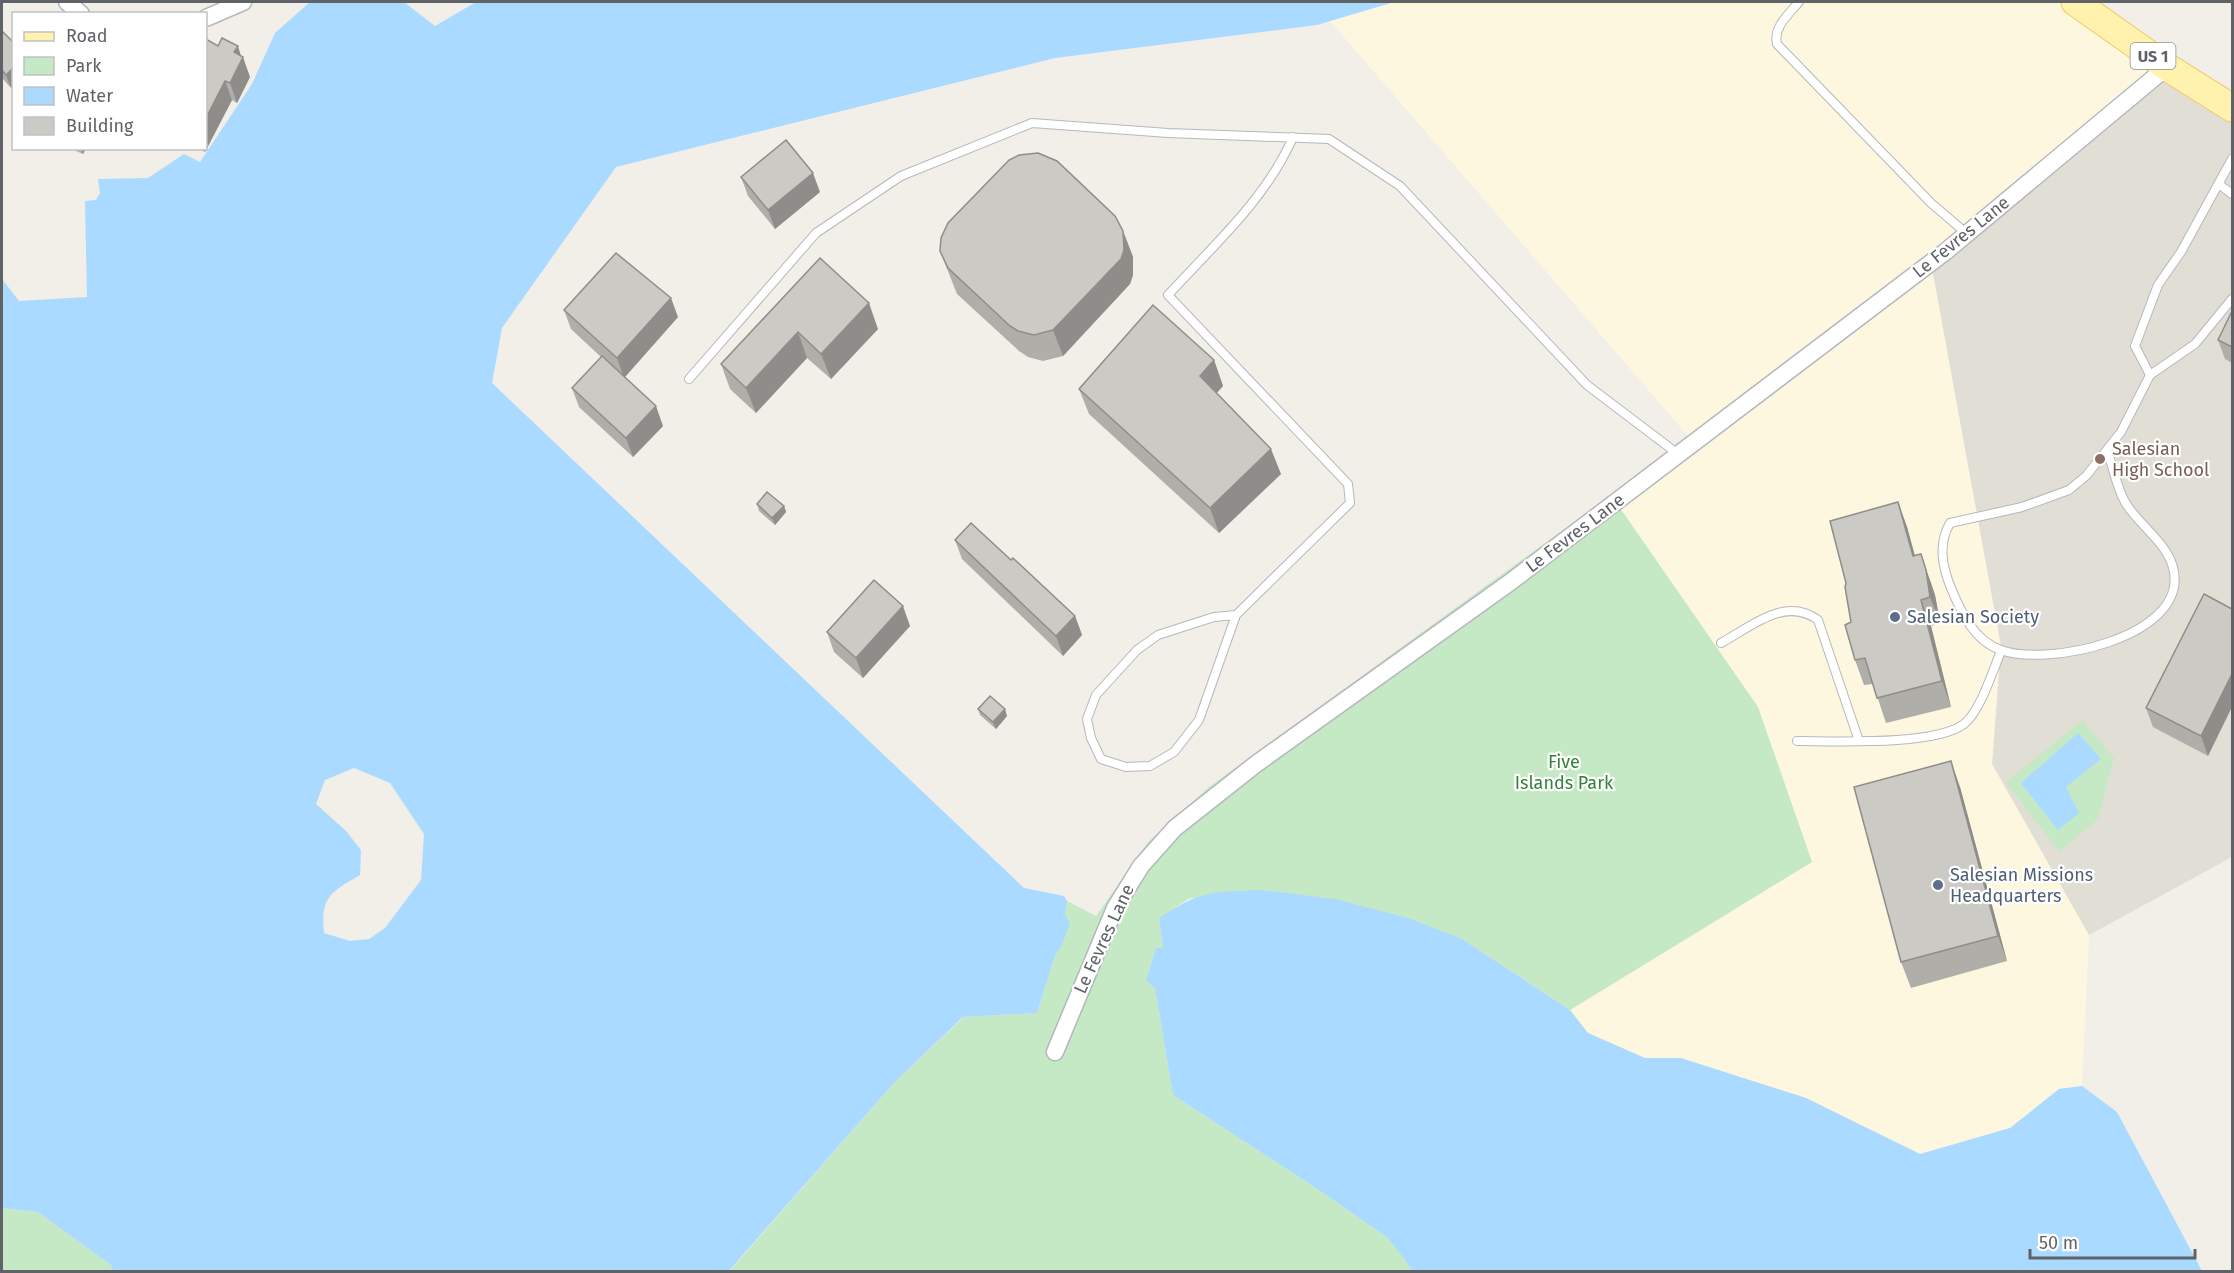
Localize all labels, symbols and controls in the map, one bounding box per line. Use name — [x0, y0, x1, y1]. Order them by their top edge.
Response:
legend — [12, 12, 207, 150]
text: Road — [66, 25, 108, 47]
road number: US 1 — [2130, 43, 2176, 69]
text: Park — [66, 55, 102, 77]
text: Water — [66, 85, 113, 107]
text: Building — [66, 115, 134, 137]
street label: Le Fevres Lane — [1908, 191, 2014, 283]
place label: Salesian High School — [2112, 438, 2209, 481]
marker: Salesian High School — [2093, 452, 2107, 466]
street label: Le Fevres Lane — [1521, 489, 1629, 577]
place label: Salesian Society — [1907, 606, 2039, 628]
marker: Salesian Society — [1888, 610, 1902, 624]
park label: Five Islands Park — [1515, 751, 1614, 794]
place label: Salesian Missions Headquarters — [1950, 864, 2093, 907]
marker: Salesian Missions Headquarters — [1931, 878, 1945, 892]
street label: Le Fevres Lane — [1069, 881, 1139, 997]
scale bar — [2030, 1222, 2195, 1260]
text: 50 m — [2039, 1232, 2078, 1254]

